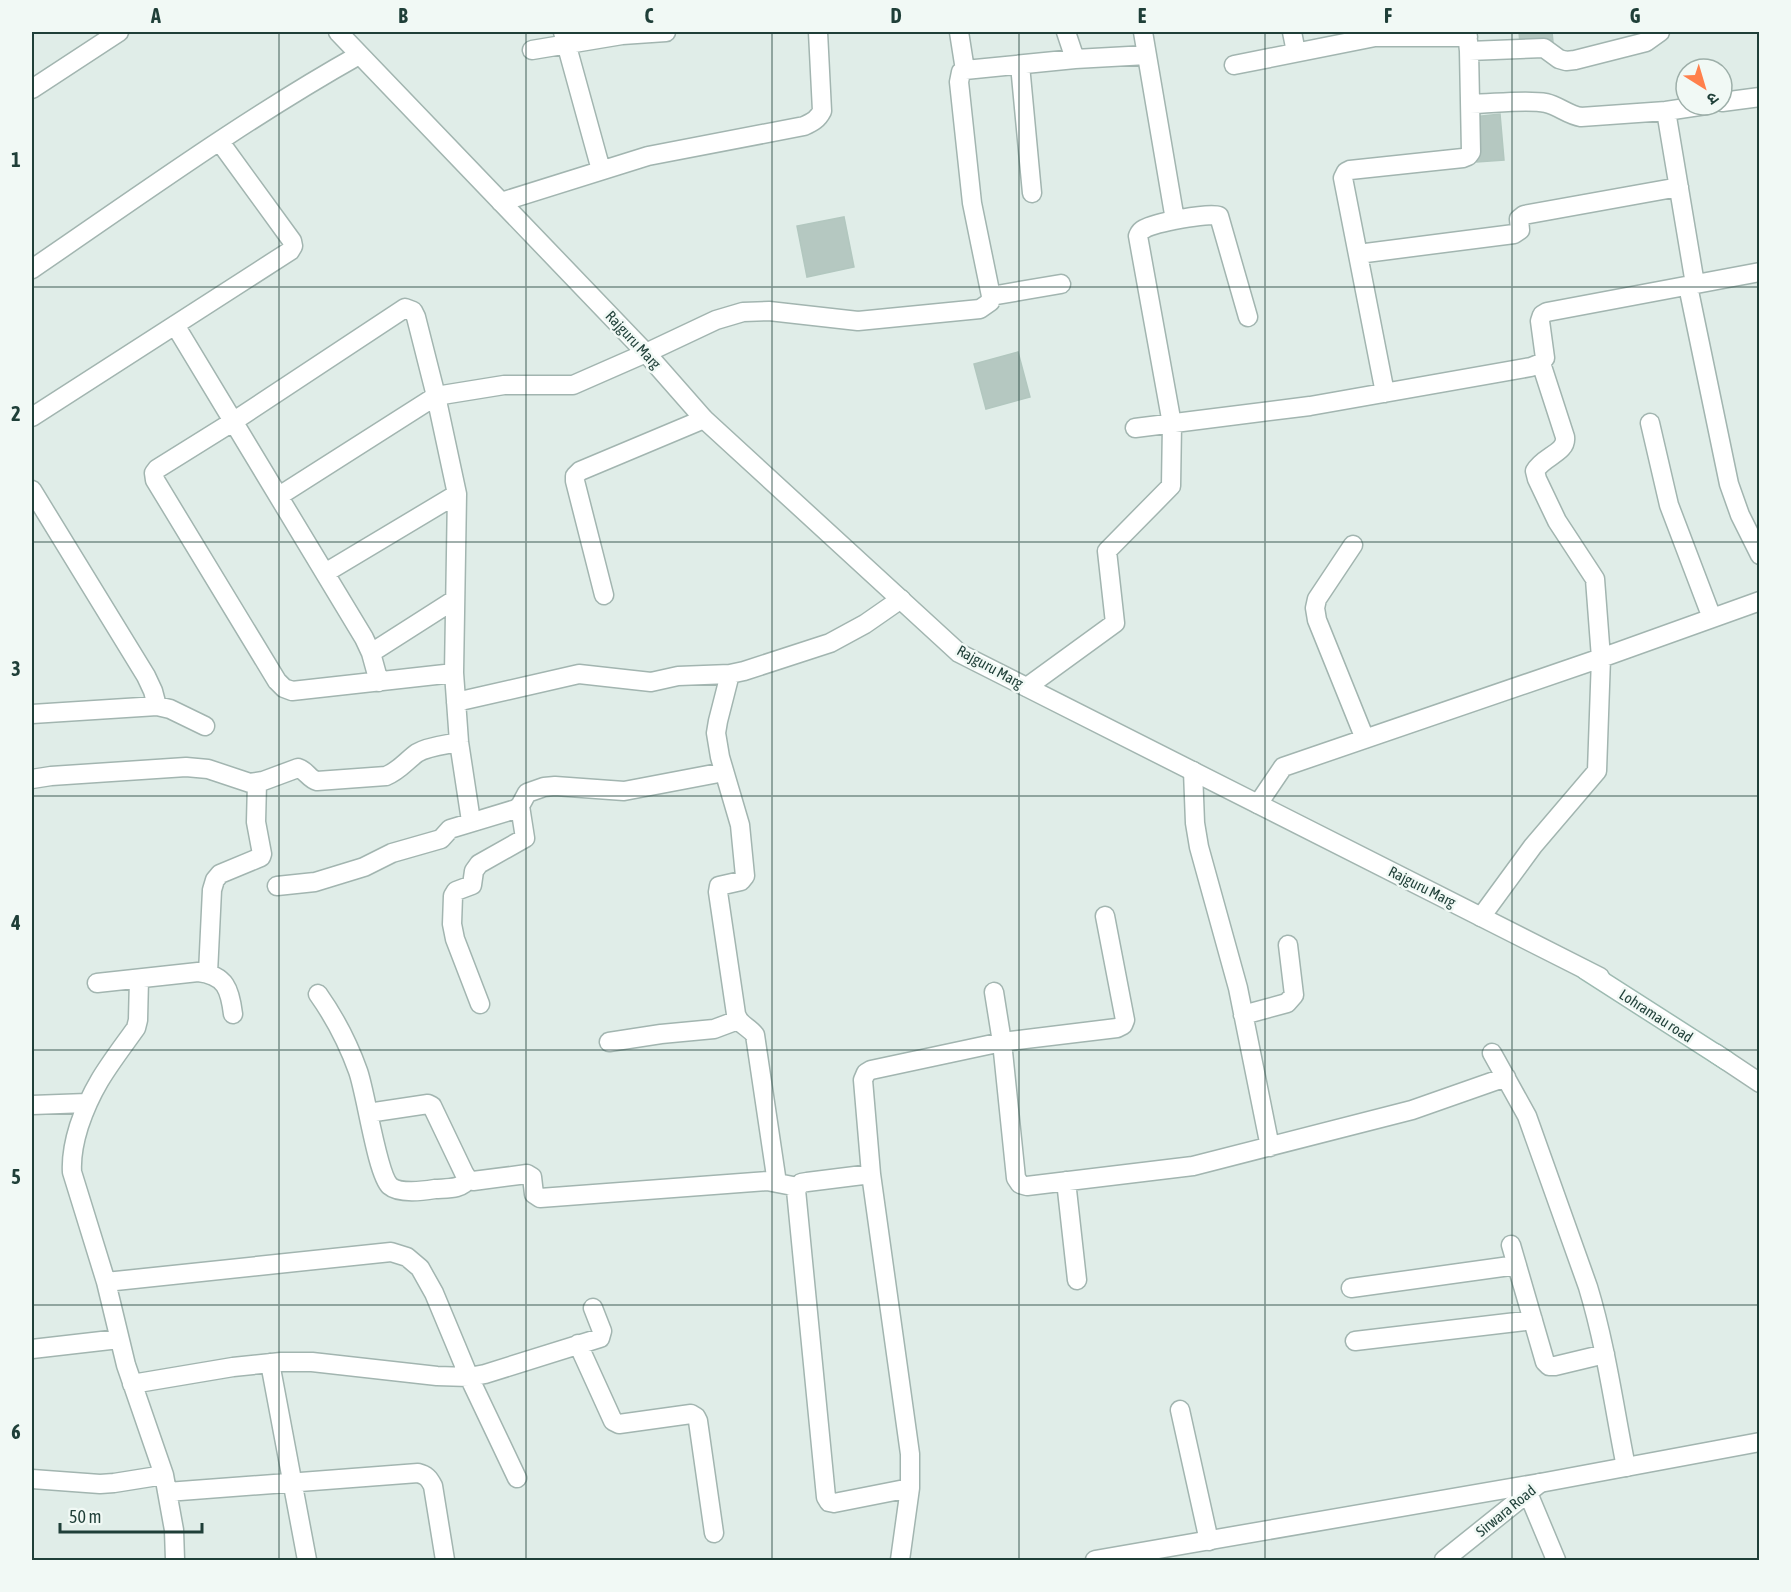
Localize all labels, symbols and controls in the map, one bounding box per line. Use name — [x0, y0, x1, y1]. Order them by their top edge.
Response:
text: A — [150, 4, 161, 27]
text: B — [398, 4, 408, 27]
text: C — [645, 4, 654, 27]
text: D — [890, 4, 902, 27]
text: E — [1138, 4, 1147, 27]
text: F — [1384, 4, 1392, 27]
text: G — [1630, 4, 1641, 27]
north arrow — [1674, 57, 1734, 117]
text: उ — [1703, 89, 1722, 109]
text: 1 — [11, 148, 21, 171]
street label: Rajguru Marg — [602, 307, 665, 372]
text: 2 — [11, 402, 21, 425]
street label: Rajguru Marg — [954, 641, 1027, 692]
text: 3 — [11, 657, 21, 680]
street label: Rajguru Marg — [1386, 862, 1459, 911]
text: 4 — [10, 911, 21, 934]
street label: Lohramau road — [1616, 986, 1696, 1046]
text: 5 — [11, 1165, 21, 1188]
text: 6 — [11, 1420, 21, 1443]
street label: Sirwara Road — [1472, 1481, 1539, 1540]
scale bar — [60, 1496, 202, 1534]
text: 50 m — [69, 1506, 101, 1527]

